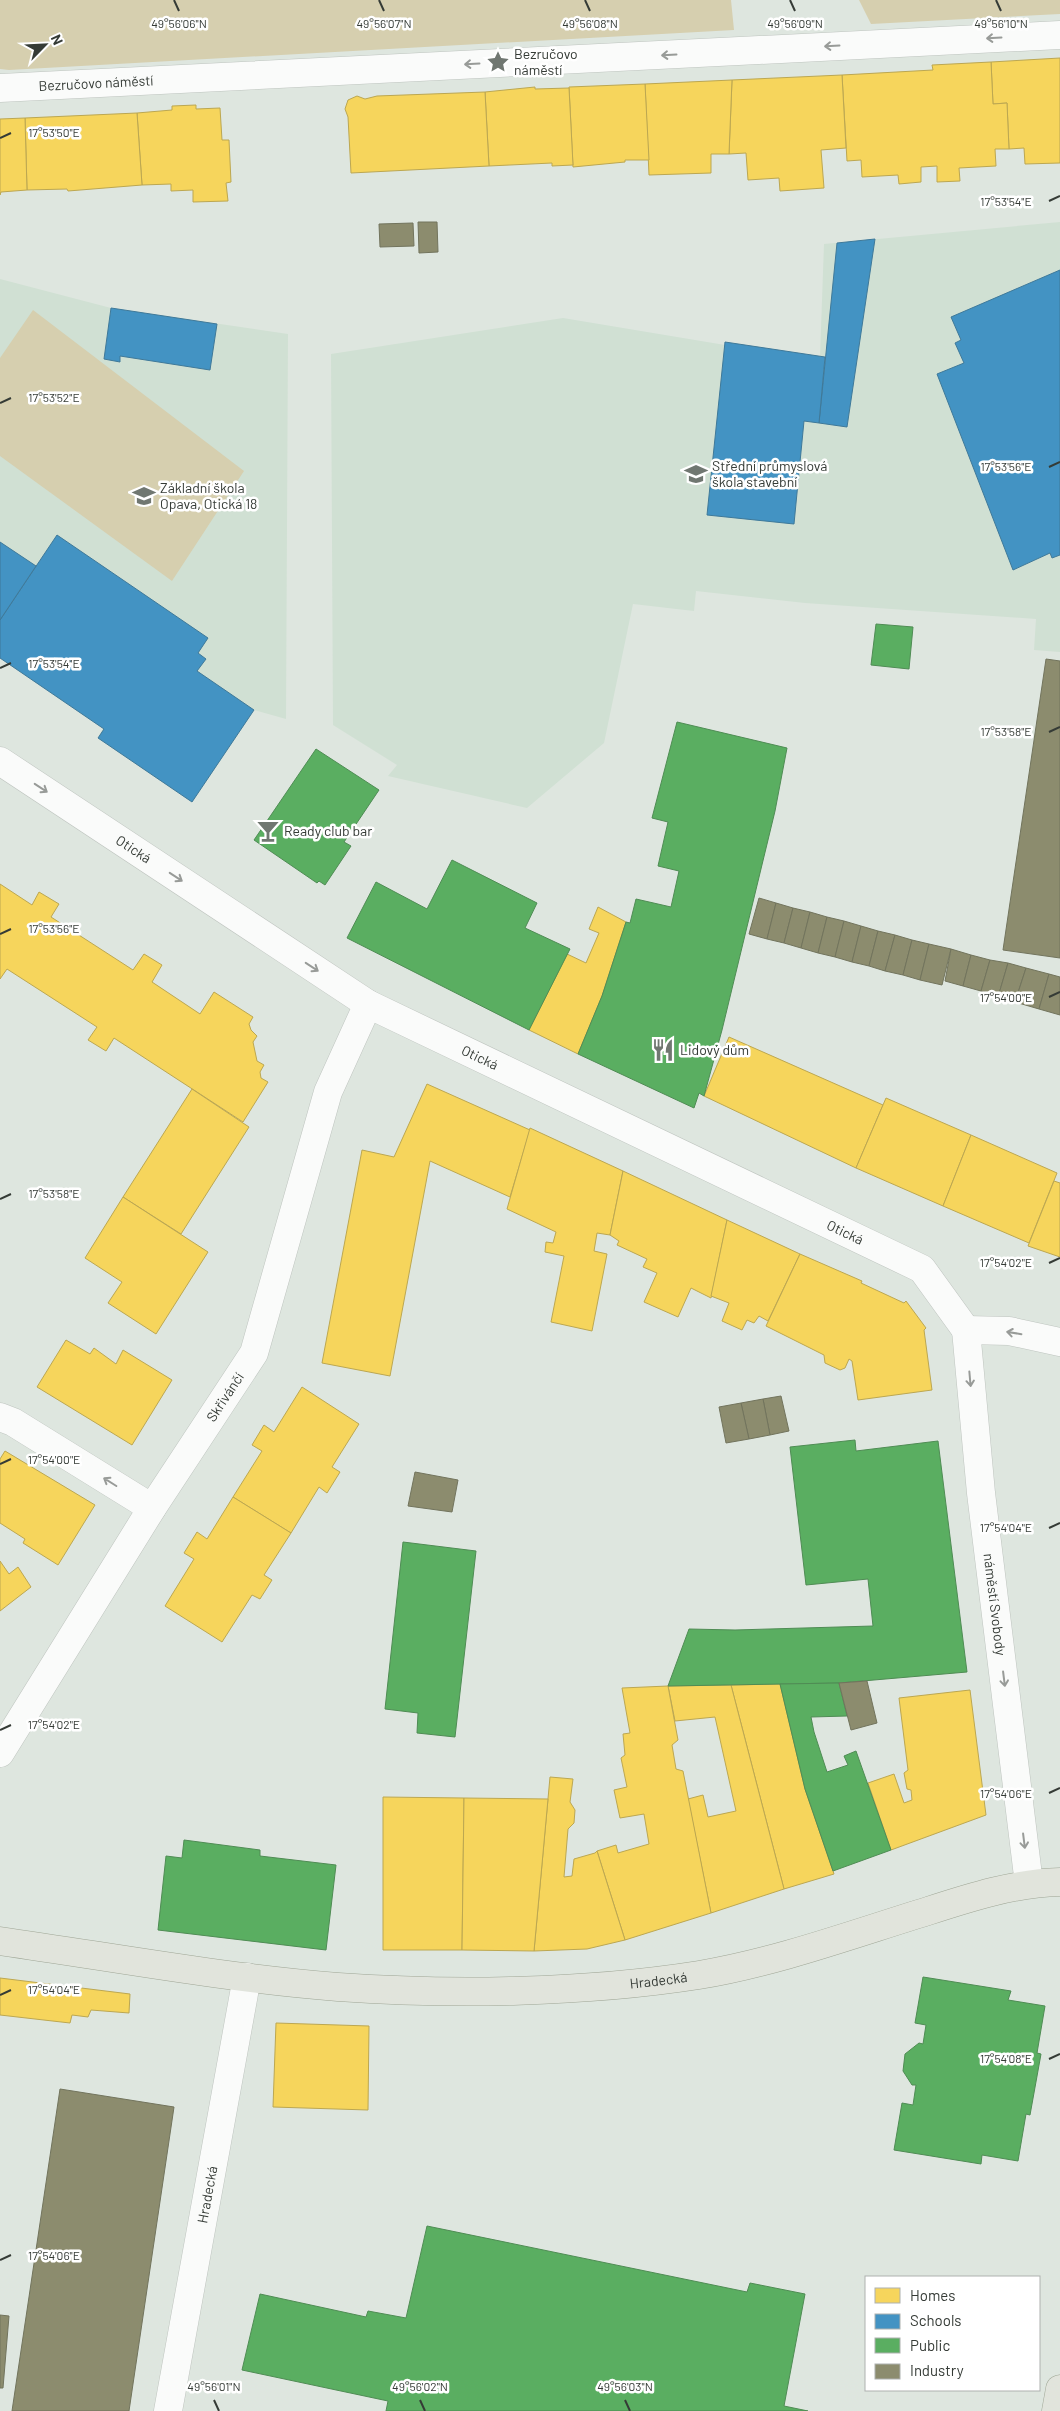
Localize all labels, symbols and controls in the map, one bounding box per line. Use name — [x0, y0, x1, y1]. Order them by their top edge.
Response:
text: 49°56'06"N — [151, 16, 207, 30]
text: 49°56'07"N — [356, 16, 412, 30]
text: 49°56'08"N — [562, 16, 618, 30]
text: 49°56'09"N — [767, 16, 823, 30]
text: 49°56'10"N — [974, 16, 1028, 30]
north arrow — [20, 20, 70, 70]
text: N — [48, 32, 67, 47]
one-way arrow — [986, 34, 1002, 43]
one-way arrow — [824, 42, 840, 51]
place label: Bezručovo náměstí — [514, 45, 578, 78]
place icon: Bezručovo náměstí — [485, 49, 511, 75]
one-way arrow — [661, 50, 677, 59]
one-way arrow — [464, 60, 480, 69]
street label: Bezručovo náměstí — [38, 71, 154, 94]
text: 17°53'50"E — [28, 125, 80, 139]
text: 17°53'54"E — [980, 194, 1032, 208]
text: 17°53'52"E — [28, 390, 80, 404]
place label: Střední průmyslová škola stavební — [712, 457, 828, 490]
text: 17°53'56"E — [980, 459, 1032, 473]
school or university icon: Střední průmyslová škola stavební — [683, 461, 709, 487]
place label: Základní škola Opava, Otická 18 — [160, 479, 257, 512]
school or university icon: Základní škola Opava, Otická 18 — [131, 483, 157, 509]
text: 17°53'54"E — [28, 656, 80, 670]
text: 17°53'58"E — [980, 724, 1032, 738]
one-way arrow — [33, 783, 47, 793]
bar icon: Ready club bar — [255, 818, 281, 844]
place label: Ready club bar — [284, 822, 372, 839]
street label: Otická — [113, 831, 155, 867]
one-way arrow — [169, 873, 183, 883]
text: 17°53'56"E — [28, 921, 80, 935]
one-way arrow — [304, 963, 318, 973]
text: 17°54'00"E — [980, 990, 1032, 1004]
restaurant icon: Lidový dům — [650, 1037, 676, 1063]
street label: Otická — [459, 1041, 501, 1073]
place label: Lidový dům — [680, 1041, 749, 1058]
text: 17°53'58"E — [28, 1186, 80, 1200]
street label: Otická — [824, 1216, 867, 1248]
text: 17°54'02"E — [980, 1255, 1032, 1269]
one-way arrow — [1006, 1327, 1022, 1337]
street label: Skřivánčí — [202, 1369, 247, 1425]
one-way arrow — [966, 1370, 975, 1386]
text: 17°54'00"E — [28, 1452, 80, 1466]
one-way arrow — [104, 1477, 118, 1487]
text: 17°54'04"E — [980, 1520, 1032, 1534]
street label: náměstí Svobody — [980, 1552, 1010, 1657]
one-way arrow — [999, 1671, 1009, 1687]
text: 17°54'02"E — [28, 1717, 80, 1731]
text: 17°54'06"E — [980, 1786, 1032, 1800]
one-way arrow — [1019, 1832, 1029, 1848]
street label: Hradecká — [629, 1968, 688, 1992]
text: 17°54'04"E — [28, 1982, 80, 1996]
text: 17°54'08"E — [980, 2051, 1032, 2065]
street label: Hradecká — [193, 2164, 220, 2224]
text: 17°54'06"E — [28, 2248, 80, 2262]
legend — [865, 2276, 1040, 2391]
text: Homes — [910, 2286, 955, 2304]
text: Schools — [910, 2311, 962, 2329]
text: Public — [910, 2336, 950, 2354]
text: Industry — [910, 2361, 964, 2379]
text: 49°56'01"N — [187, 2379, 241, 2393]
text: 49°56'02"N — [392, 2379, 448, 2393]
text: 49°56'03"N — [597, 2379, 653, 2393]

